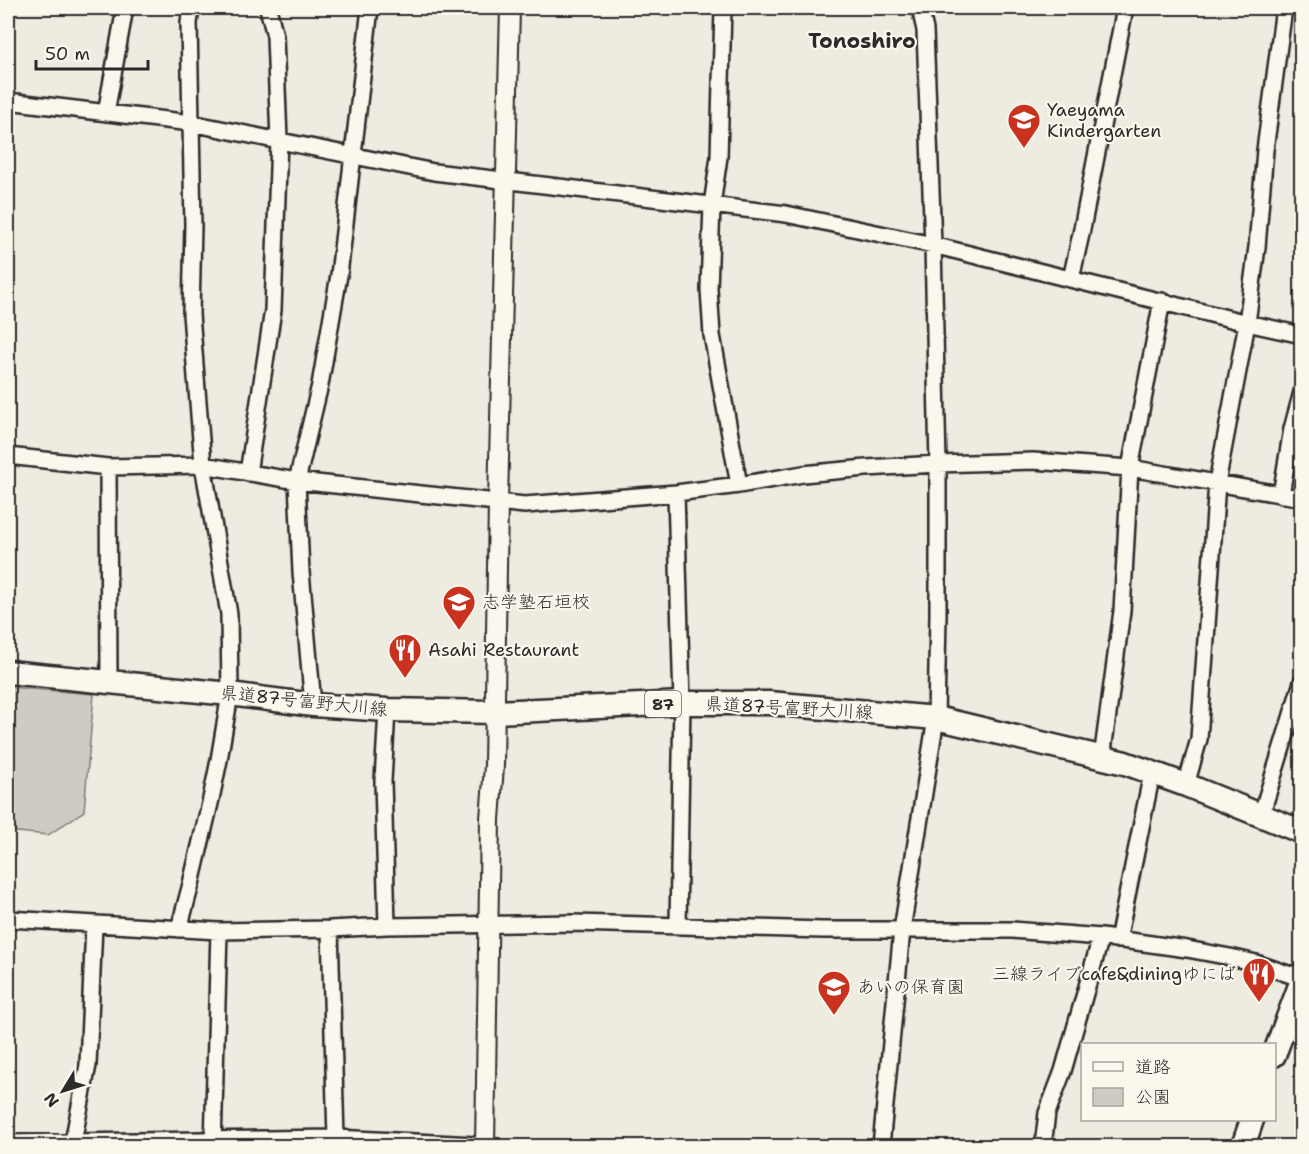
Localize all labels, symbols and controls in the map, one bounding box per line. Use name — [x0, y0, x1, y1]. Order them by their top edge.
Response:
district label: Tonoshiro — [808, 27, 916, 55]
scale bar — [36, 33, 148, 71]
text: 50 m — [45, 42, 90, 66]
place label: Yaeyama Kindergarten — [1047, 98, 1161, 143]
school or university icon: Yaeyama Kindergarten — [1006, 102, 1042, 149]
school or university icon: 志学塾石垣校 — [441, 584, 477, 631]
place label: 志学塾石垣校 — [482, 590, 590, 614]
restaurant icon: Asahi Restaurant — [387, 632, 423, 679]
place label: Asahi Restaurant — [428, 638, 580, 662]
street label: 県道87号富野大川線 — [219, 680, 389, 722]
road number: 87 — [645, 691, 681, 717]
street label: 県道87号富野大川線 — [704, 692, 874, 724]
restaurant icon: 三線ライブcafe&diningゆにば — [1241, 956, 1277, 1003]
place label: 三線ライブcafe&diningゆにば — [992, 962, 1236, 986]
school or university icon: あいの保育園 — [816, 969, 852, 1016]
place label: あいの保育園 — [857, 975, 965, 999]
legend — [1081, 1043, 1276, 1121]
text: 道路 — [1135, 1055, 1171, 1079]
north arrow — [33, 1061, 93, 1121]
text: 公園 — [1135, 1085, 1171, 1109]
text: N — [39, 1088, 64, 1111]

